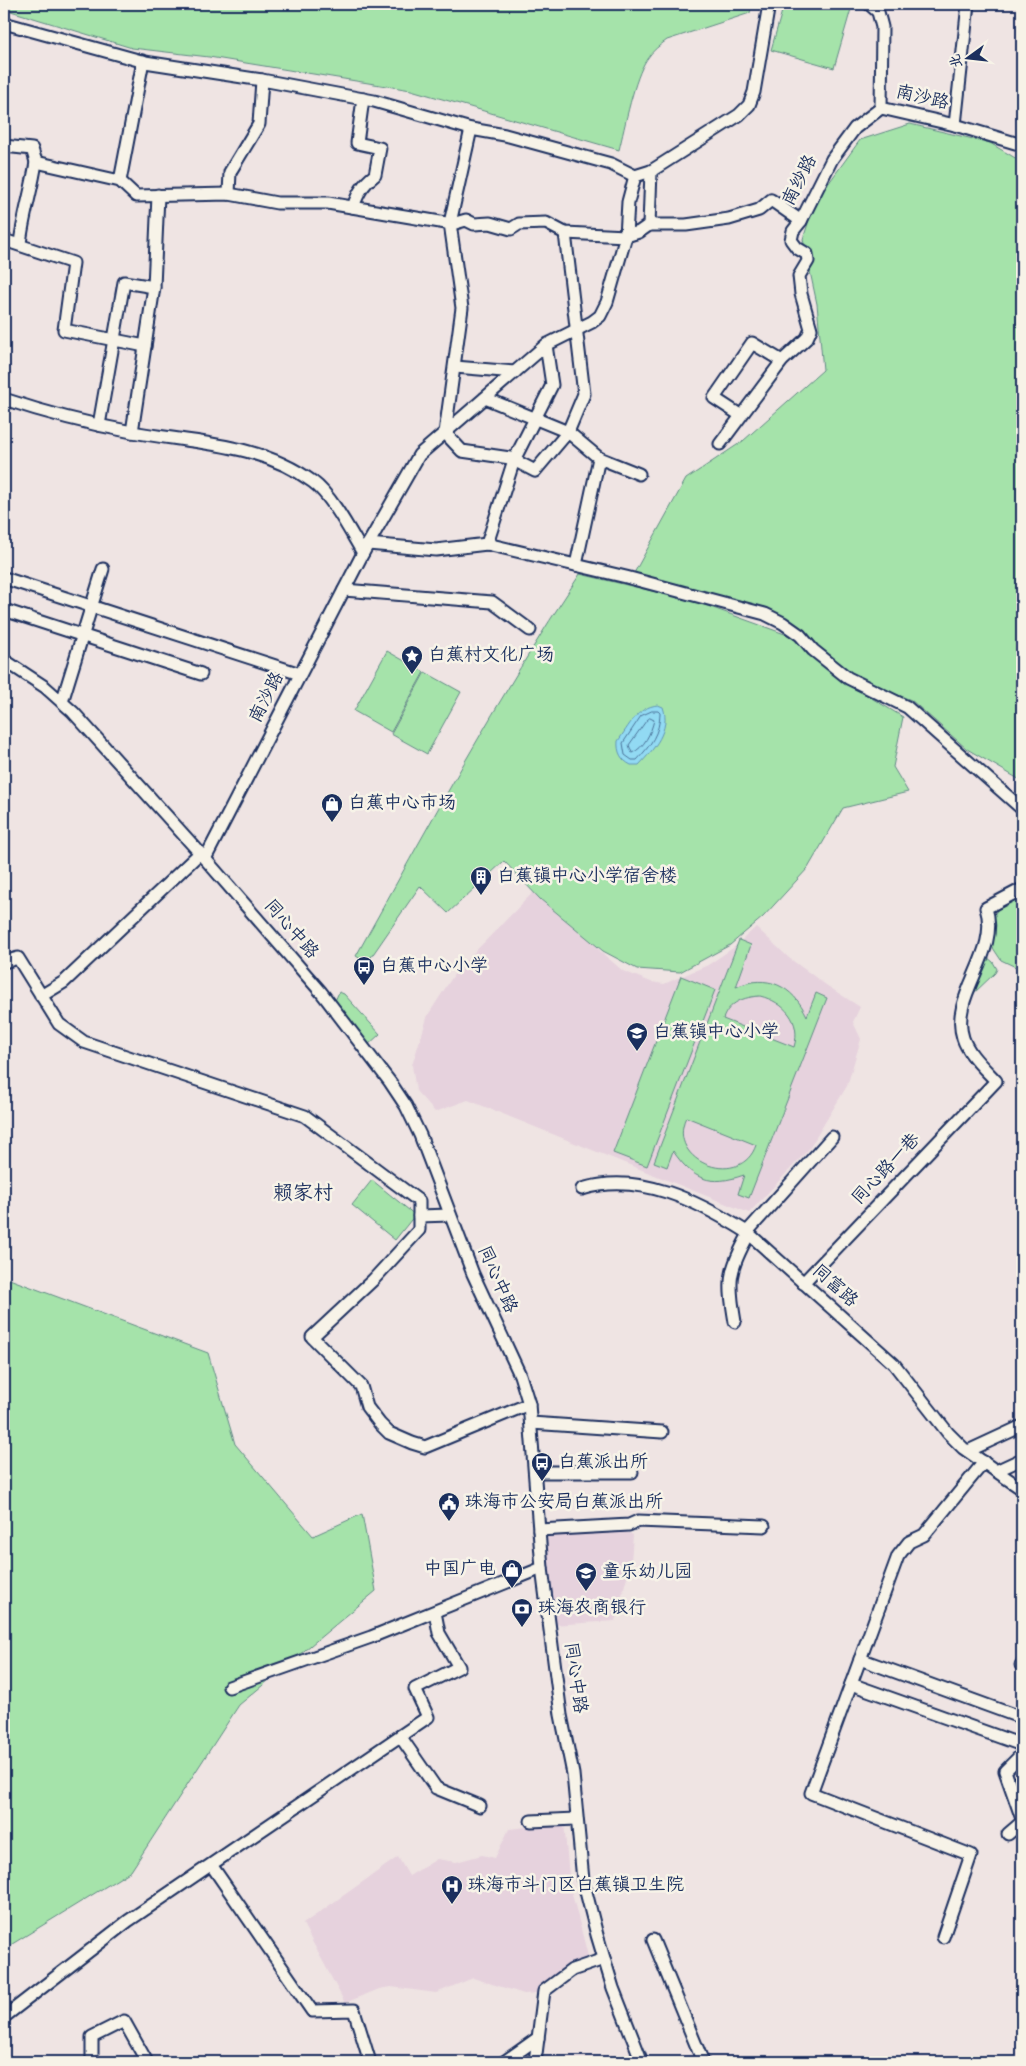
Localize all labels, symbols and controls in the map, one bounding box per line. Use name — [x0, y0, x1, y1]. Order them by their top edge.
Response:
north arrow — [944, 32, 994, 82]
text: 北 — [946, 51, 969, 70]
street label: 南沙路 — [893, 81, 951, 117]
street label: 南纱路 — [778, 151, 824, 211]
place icon: 白蕉村文化广场 — [400, 644, 424, 675]
place label: 白蕉村文化广场 — [428, 644, 554, 669]
street label: 南沙路 — [245, 668, 291, 728]
shop icon: 白蕉中心市场 — [320, 792, 344, 823]
place label: 白蕉中心市场 — [348, 792, 456, 817]
building icon: 白蕉镇中心小学宿舍楼 — [469, 865, 493, 896]
place label: 白蕉镇中心小学宿舍楼 — [497, 865, 677, 890]
street label: 同心中路 — [257, 895, 323, 965]
bus stop icon: 白蕉中心小学 — [352, 955, 376, 986]
place label: 白蕉中心小学 — [380, 955, 488, 980]
school or university icon: 白蕉镇中心小学 — [625, 1021, 649, 1052]
place label: 白蕉镇中心小学 — [653, 1021, 779, 1046]
street label: 同心路一巷 — [847, 1129, 927, 1211]
district label: 赖家村 — [273, 1181, 333, 1209]
street label: 同心中路 — [470, 1242, 522, 1318]
street label: 同富路 — [806, 1260, 862, 1314]
bus stop icon: 白蕉派出所 — [530, 1451, 554, 1482]
place label: 白蕉派出所 — [558, 1451, 648, 1476]
public building icon: 珠海市公安局白蕉派出所 — [437, 1491, 461, 1522]
place label: 珠海市公安局白蕉派出所 — [465, 1491, 663, 1516]
place label: 中国广电 — [424, 1558, 496, 1583]
shop icon: 中国广电 — [500, 1558, 524, 1589]
school or university icon: 童乐幼儿园 — [574, 1561, 598, 1592]
place label: 童乐幼儿园 — [602, 1561, 692, 1586]
bank icon: 珠海农商银行 — [510, 1597, 534, 1628]
place label: 珠海农商银行 — [538, 1597, 646, 1622]
street label: 同心中路 — [557, 1641, 591, 1715]
hospital icon: 珠海市斗门区白蕉镇卫生院 — [440, 1874, 464, 1905]
place label: 珠海市斗门区白蕉镇卫生院 — [468, 1874, 684, 1899]

